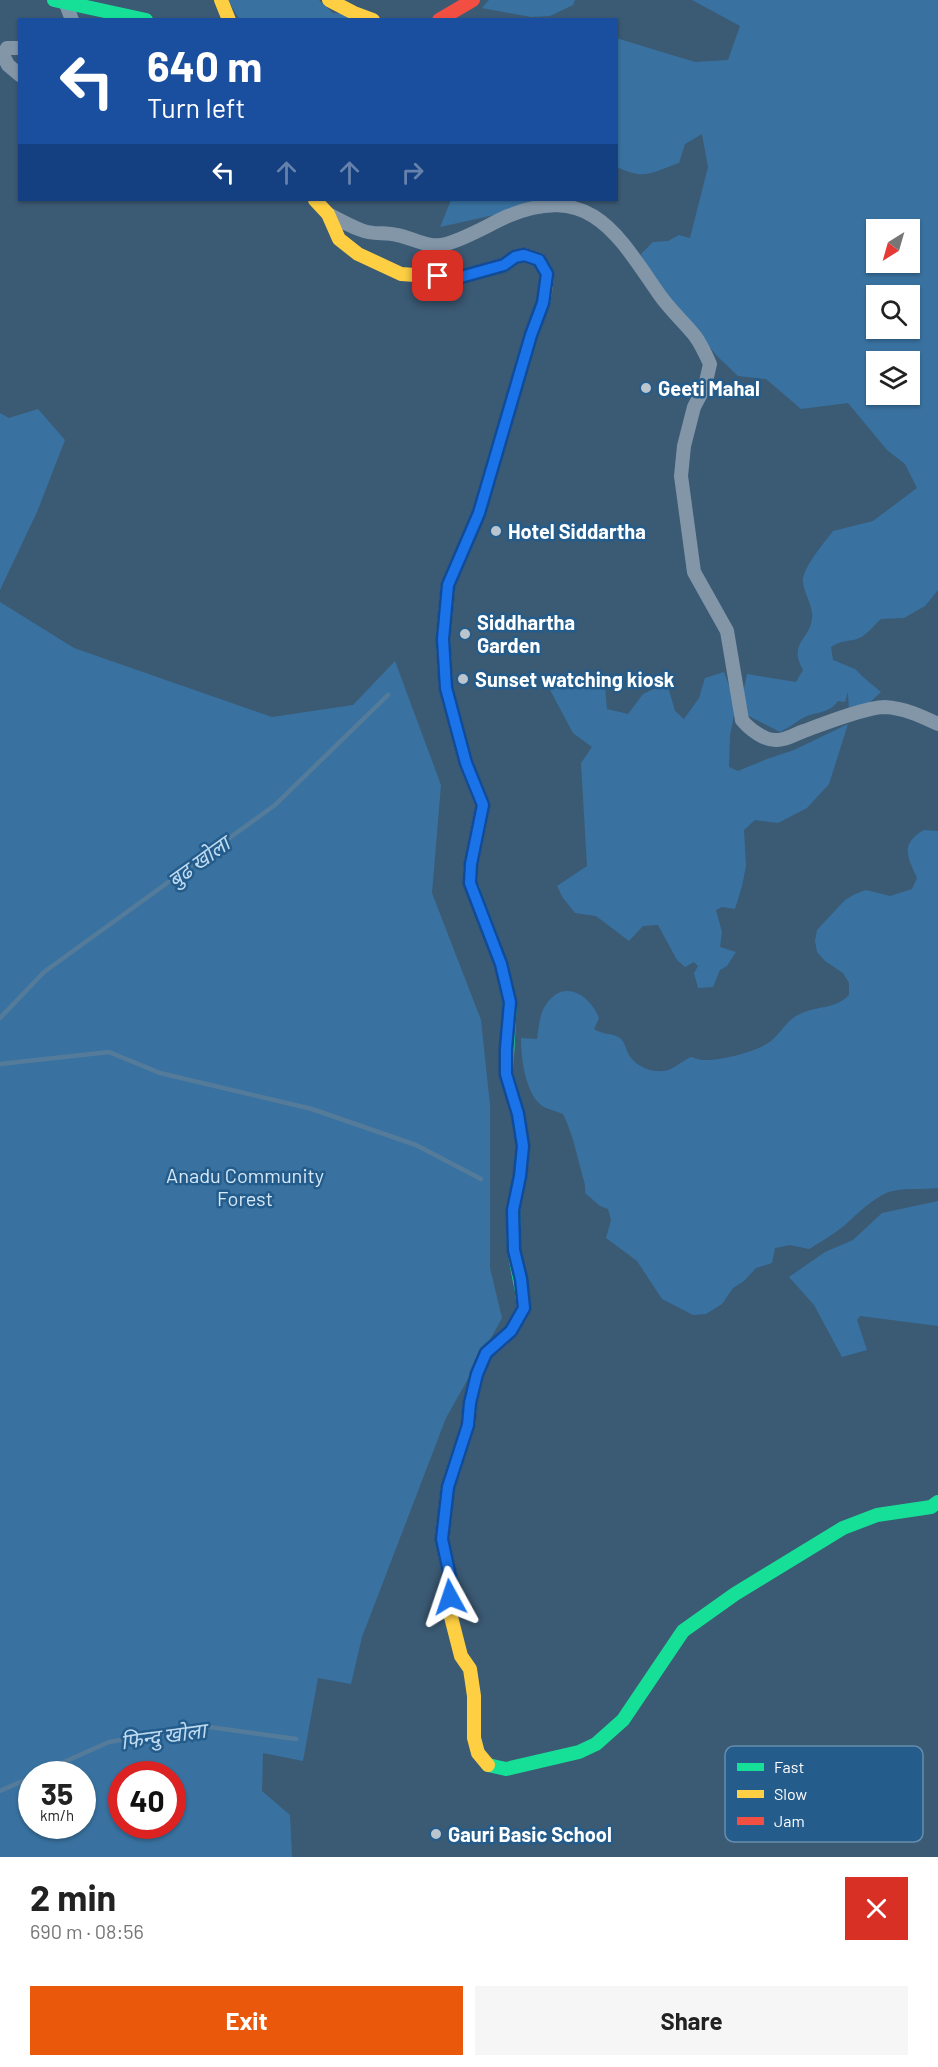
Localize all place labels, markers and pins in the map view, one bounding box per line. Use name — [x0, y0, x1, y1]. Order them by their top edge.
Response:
pin — [412, 250, 463, 301]
place label: Geeti Mahal — [658, 376, 760, 400]
marker: Geeti Mahal — [639, 381, 653, 395]
place label: Hotel Siddartha — [508, 519, 646, 543]
marker: Hotel Siddartha — [489, 524, 503, 538]
place label: Siddhartha Garden — [477, 610, 575, 657]
marker: Siddhartha Garden — [458, 627, 472, 641]
place label: Sunset watching kiosk — [475, 667, 675, 691]
marker: Sunset watching kiosk — [456, 672, 470, 686]
place label: Gauri Basic School — [448, 1822, 612, 1846]
marker: Gauri Basic School — [429, 1827, 443, 1841]

